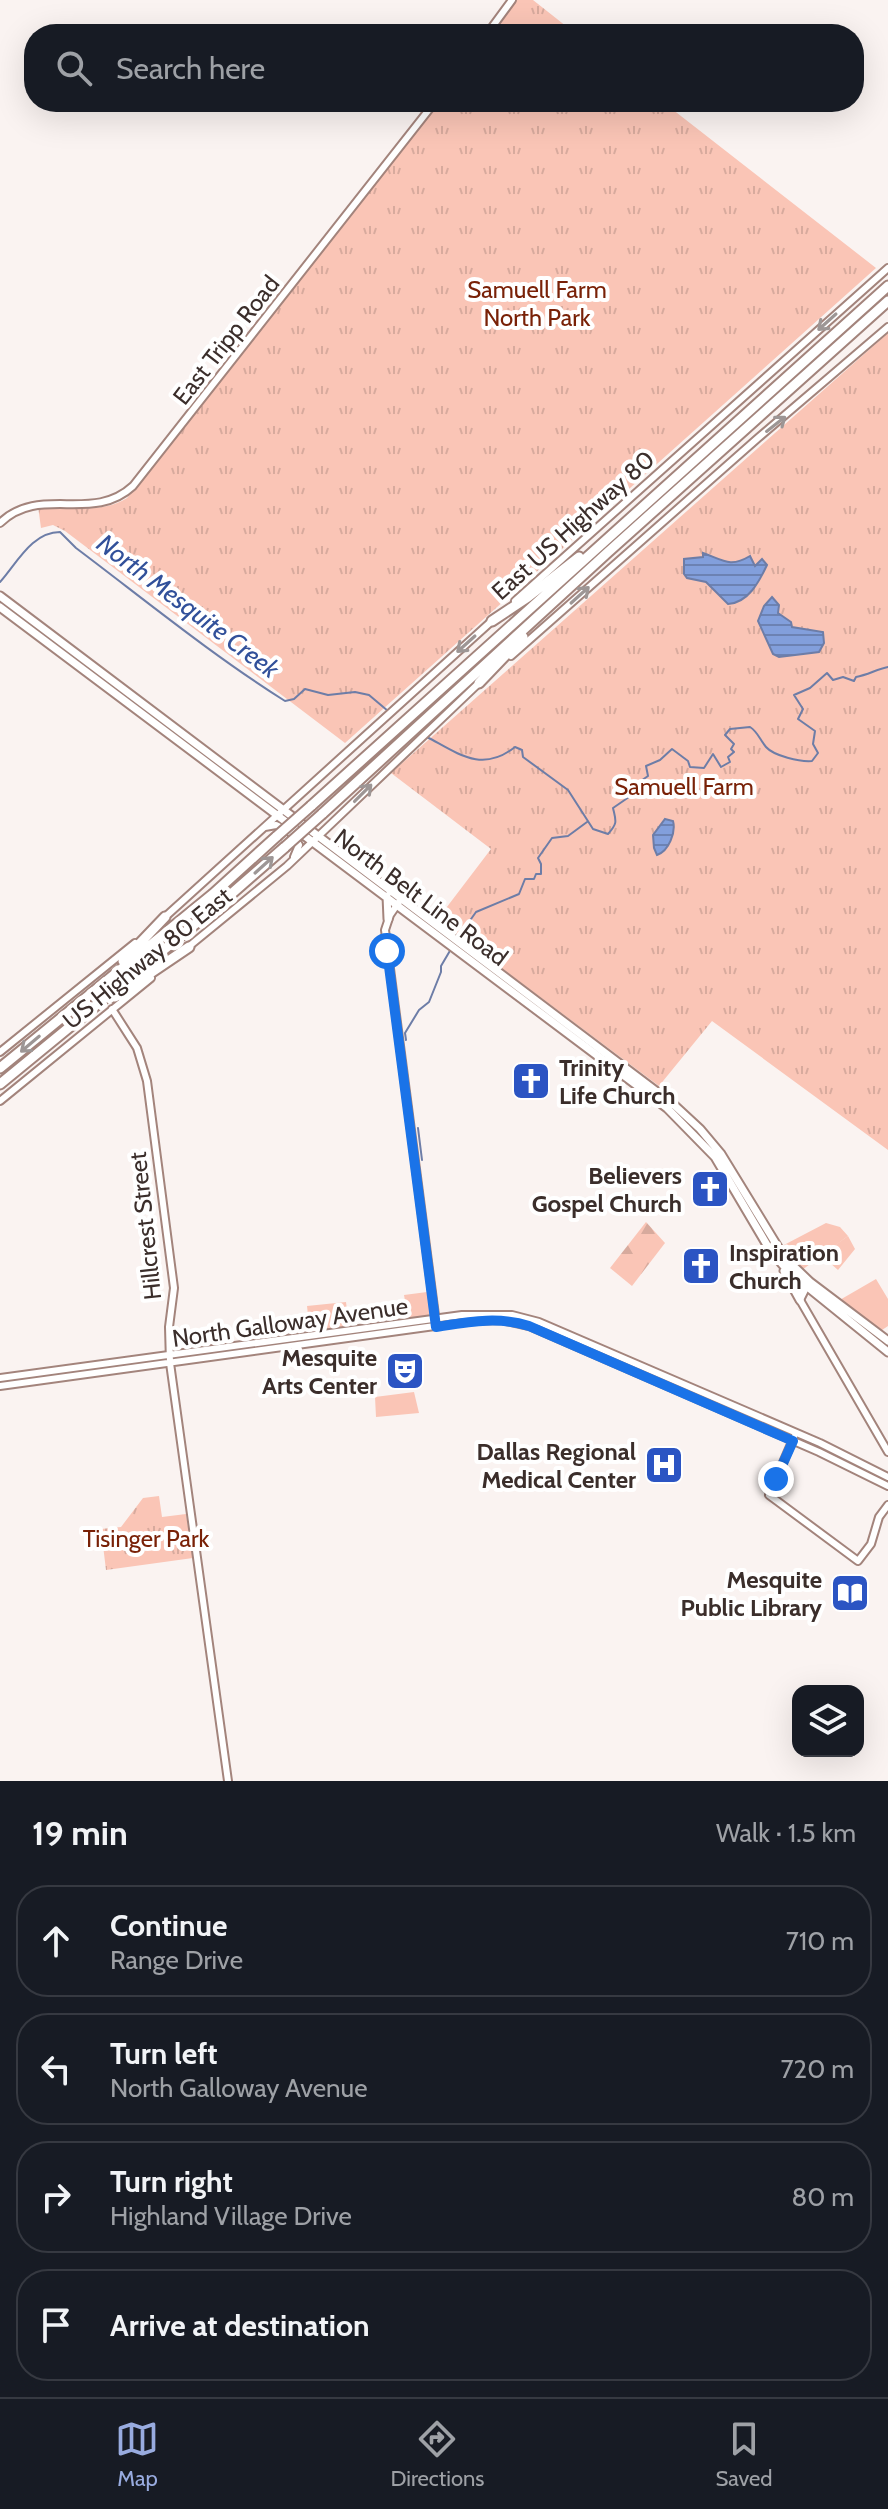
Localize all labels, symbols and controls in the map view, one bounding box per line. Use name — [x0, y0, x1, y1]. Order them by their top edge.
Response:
search box — [24, 24, 864, 112]
icon: search — [52, 46, 96, 90]
text: Search here — [116, 50, 265, 87]
street label: East Tripp Road — [167, 270, 285, 410]
park label: Samuell Farm North Park — [467, 275, 607, 332]
one-way arrow — [817, 312, 838, 331]
one-way arrow — [765, 415, 786, 432]
street label: East US Highway 80 — [486, 444, 660, 606]
water label: North Mesquite Creek — [90, 527, 286, 686]
one-way arrow — [570, 587, 590, 605]
one-way arrow — [456, 635, 476, 654]
park label: Samuell Farm — [614, 772, 754, 801]
one-way arrow — [353, 784, 373, 803]
street label: North Belt Line Road — [329, 822, 513, 972]
one-way arrow — [254, 857, 274, 875]
street label: US Highway 80 East — [57, 881, 237, 1035]
route start — [369, 933, 405, 969]
one-way arrow — [20, 1035, 41, 1053]
place label: Trinity Life Church — [559, 1053, 675, 1110]
church icon: Trinity Life Church — [510, 1060, 552, 1102]
street label: Hillcrest Street — [123, 1151, 167, 1301]
place label: Believers Gospel Church — [532, 1161, 682, 1218]
church icon: Believers Gospel Church — [689, 1168, 731, 1210]
place label: Inspiration Church — [729, 1238, 839, 1295]
church icon: Inspiration Church — [680, 1245, 722, 1287]
street label: North Galloway Avenue — [170, 1291, 410, 1353]
place label: Mesquite Arts Center — [262, 1343, 377, 1400]
theatre icon: Mesquite Arts Center — [384, 1350, 426, 1392]
place label: Dallas Regional Medical Center — [476, 1437, 636, 1494]
hospital icon: Dallas Regional Medical Center — [643, 1444, 685, 1486]
route end — [758, 1461, 794, 1497]
park label: Tisinger Park — [83, 1524, 210, 1553]
place label: Mesquite Public Library — [680, 1565, 822, 1622]
library icon: Mesquite Public Library — [829, 1572, 871, 1614]
map controls — [792, 1685, 864, 1757]
button: layers — [792, 1685, 864, 1757]
text: 19 min — [32, 1812, 128, 1854]
text: Walk · 1.5 km — [716, 1817, 856, 1849]
text: Continue — [110, 1907, 227, 1944]
icon: ahead — [34, 1919, 78, 1963]
text: 710 m — [786, 1925, 854, 1957]
text: Range Drive — [110, 1944, 243, 1976]
text: Turn left — [110, 2035, 218, 2072]
icon: left — [34, 2047, 78, 2091]
text: 720 m — [780, 2053, 854, 2085]
text: North Galloway Avenue — [110, 2072, 368, 2104]
text: Turn right — [110, 2163, 233, 2200]
icon: right — [34, 2175, 78, 2219]
text: 80 m — [791, 2181, 854, 2213]
text: Highland Village Drive — [110, 2200, 352, 2232]
icon: arrive — [34, 2303, 78, 2347]
text: Arrive at destination — [110, 2307, 370, 2344]
tab: Map — [115, 2417, 159, 2492]
tab: Directions — [390, 2417, 484, 2492]
tab: Saved — [715, 2417, 773, 2492]

